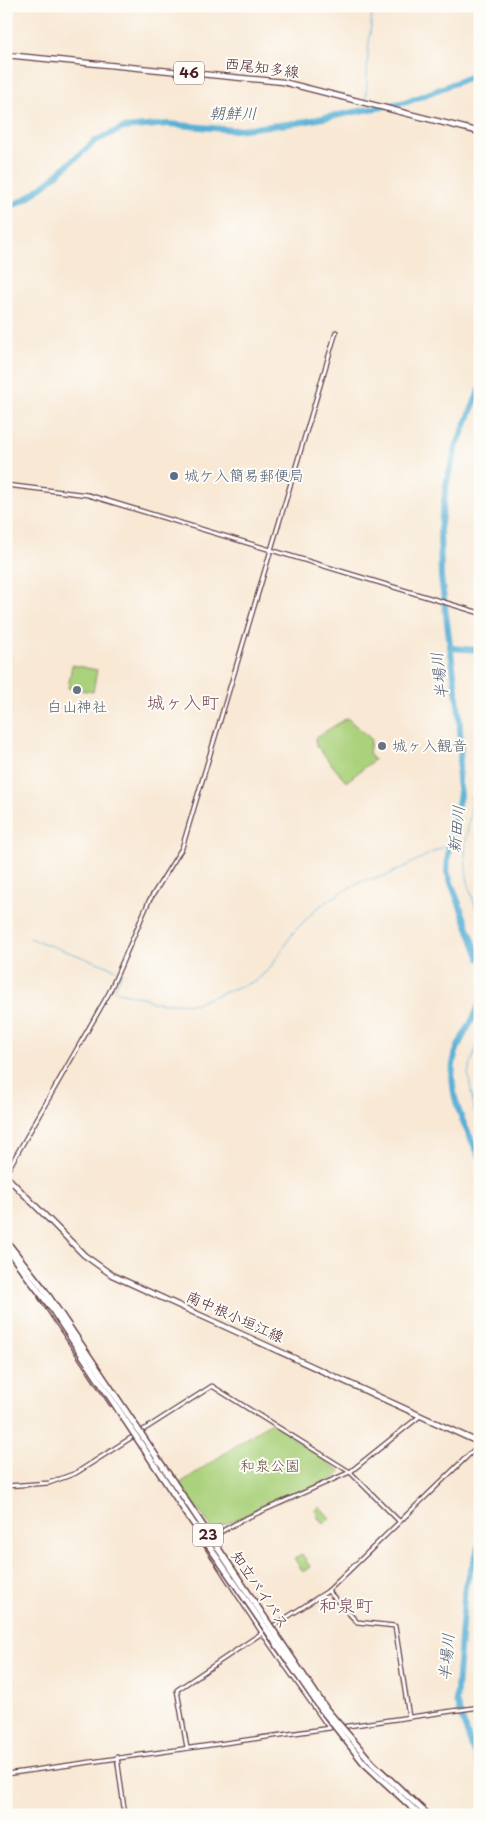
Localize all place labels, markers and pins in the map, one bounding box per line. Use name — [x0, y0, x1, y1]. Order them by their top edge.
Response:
place label: 城ケ入簡易郵便局 — [184, 463, 304, 486]
marker: 城ケ入簡易郵便局 — [168, 470, 180, 482]
marker: 白山神社 — [71, 684, 83, 696]
place label: 白山神社 — [47, 694, 107, 717]
place label: 城ヶ入観音 — [392, 733, 467, 756]
marker: 城ヶ入観音 — [376, 740, 388, 752]

